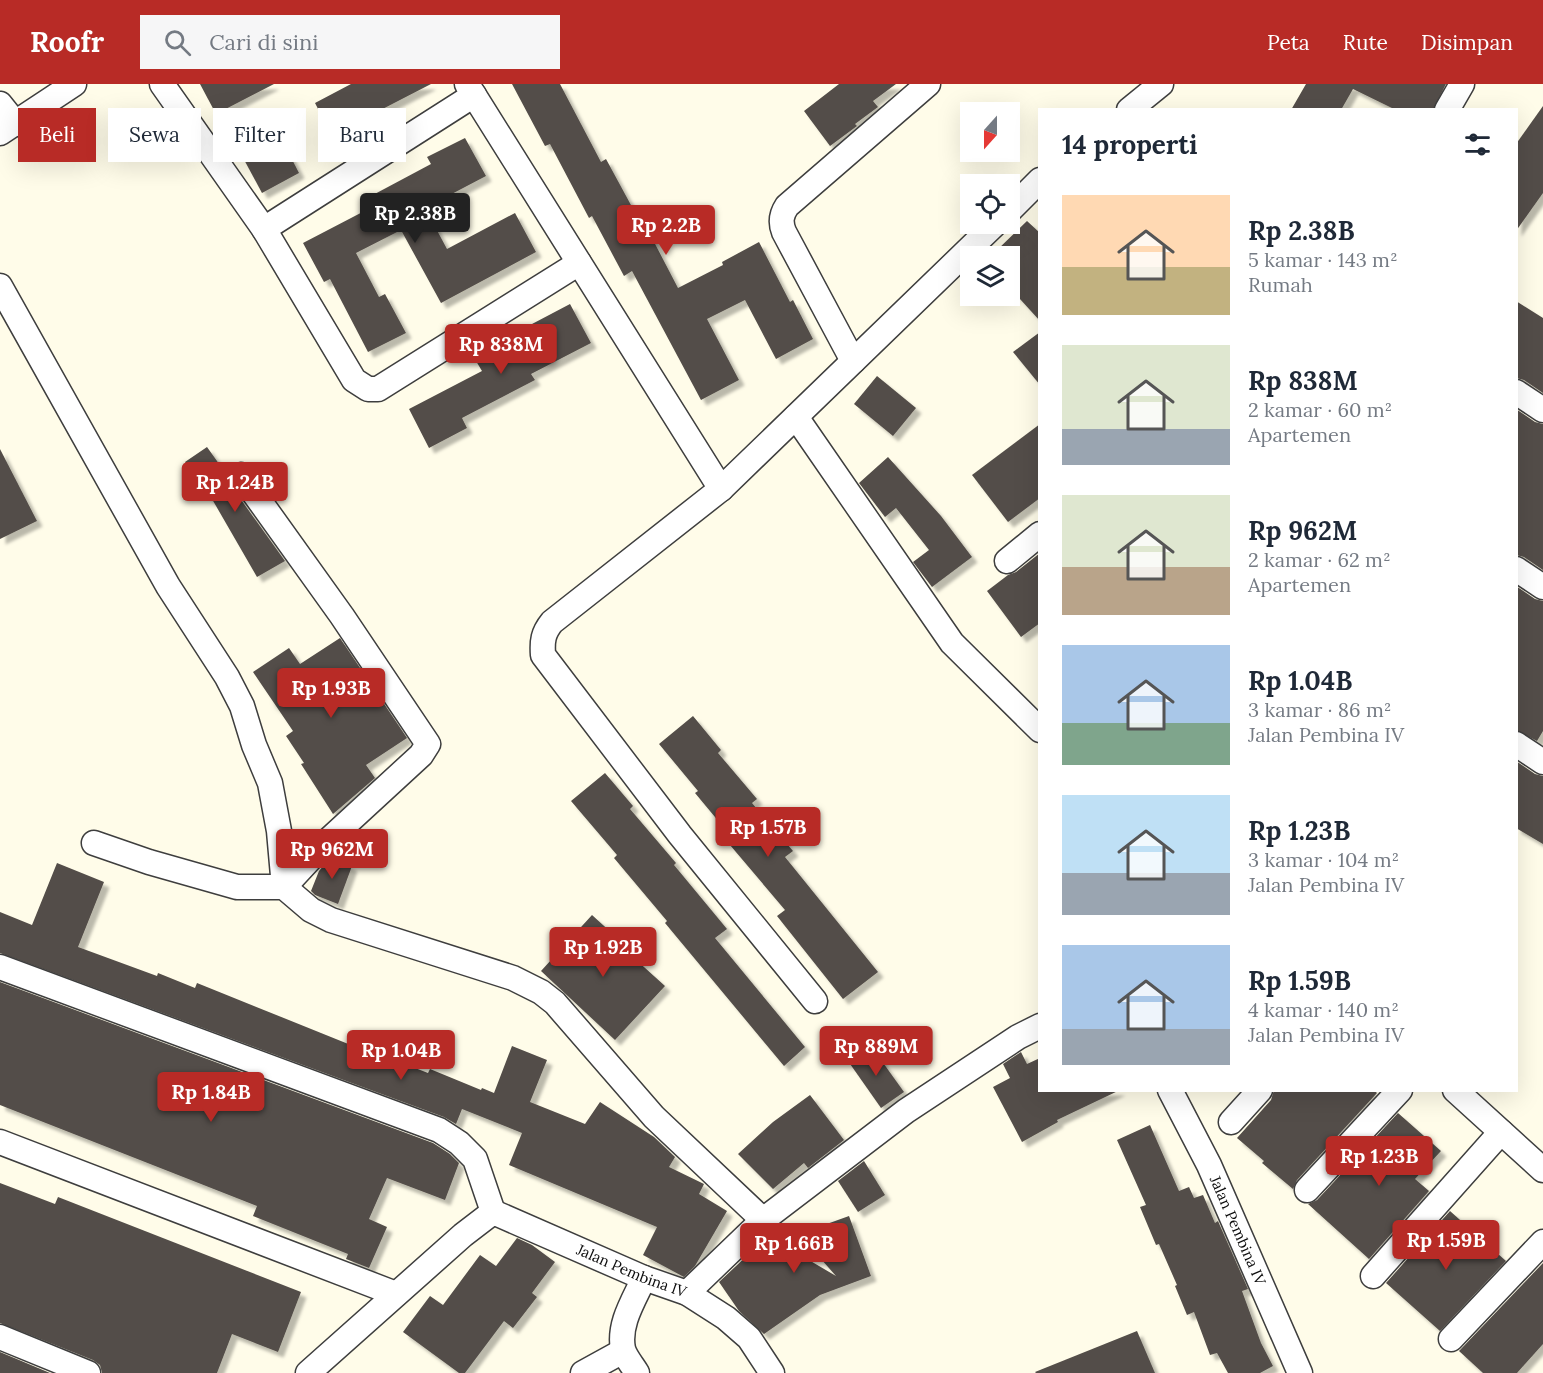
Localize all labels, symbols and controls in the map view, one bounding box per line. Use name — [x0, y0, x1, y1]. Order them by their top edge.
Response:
search box — [140, 15, 560, 69]
text: Roofr — [30, 24, 104, 60]
icon: search — [161, 26, 194, 59]
text: Cari di sini — [209, 28, 318, 56]
text: Peta — [1267, 29, 1310, 56]
text: Rute — [1343, 29, 1388, 56]
text: Disimpan — [1421, 29, 1513, 56]
north arrow — [960, 102, 1020, 162]
map controls — [960, 102, 1020, 306]
chip: Beli — [18, 108, 96, 162]
chip: Sewa — [108, 108, 201, 162]
chip: Filter — [213, 108, 306, 162]
chip: Baru — [318, 108, 406, 162]
text: 14 properti — [1062, 128, 1198, 161]
icon: filters — [1461, 128, 1494, 161]
button: locate — [960, 174, 1020, 234]
pin: Rp 2.38B — [353, 193, 477, 244]
text: Rp 2.38B — [374, 200, 456, 225]
pin: Rp 2.2B — [611, 205, 721, 256]
text: Rp 2.2B — [631, 212, 701, 237]
text: Rp 2.38B — [1248, 214, 1355, 247]
icon: home — [1110, 219, 1182, 291]
button: layers — [960, 246, 1020, 306]
text: 5 kamar · 143 m² — [1248, 247, 1398, 272]
text: Rumah — [1248, 272, 1313, 297]
pin: Rp 838M — [446, 324, 556, 375]
text: Rp 838M — [459, 331, 543, 356]
text: Rp 838M — [1248, 364, 1358, 397]
icon: home — [1110, 369, 1182, 441]
text: 2 kamar · 60 m² — [1248, 397, 1392, 422]
text: Apartemen — [1248, 422, 1351, 447]
pin: Rp 1.24B — [173, 462, 297, 513]
text: Rp 1.24B — [196, 469, 274, 494]
text: Rp 962M — [1248, 514, 1357, 547]
icon: home — [1110, 519, 1182, 591]
text: 2 kamar · 62 m² — [1248, 547, 1391, 572]
text: Apartemen — [1248, 572, 1351, 597]
text: Rp 1.04B — [1248, 664, 1352, 697]
pin: Rp 1.93B — [269, 668, 393, 719]
icon: home — [1110, 669, 1182, 741]
text: Rp 1.93B — [291, 675, 371, 700]
text: 3 kamar · 86 m² — [1248, 697, 1391, 722]
text: Jalan Pembina IV — [1248, 722, 1404, 747]
pin: Rp 1.57B — [706, 807, 830, 858]
text: Rp 1.57B — [729, 814, 807, 839]
text: Rp 1.23B — [1248, 814, 1350, 847]
icon: home — [1110, 819, 1182, 891]
pin: Rp 962M — [277, 829, 387, 880]
text: Rp 962M — [290, 836, 374, 861]
text: 3 kamar · 104 m² — [1248, 847, 1399, 872]
text: Jalan Pembina IV — [1248, 872, 1404, 897]
pin: Rp 1.92B — [541, 927, 665, 978]
text: Rp 1.92B — [563, 934, 643, 959]
text: Rp 1.59B — [1248, 964, 1351, 997]
icon: home — [1110, 969, 1182, 1041]
text: 4 kamar · 140 m² — [1248, 997, 1399, 1022]
text: Jalan Pembina IV — [1248, 1022, 1404, 1047]
pin: Rp 889M — [821, 1026, 931, 1077]
pin: Rp 1.04B — [339, 1030, 463, 1081]
text: Rp 889M — [834, 1033, 918, 1058]
text: Rp 1.04B — [361, 1037, 441, 1062]
pin: Rp 1.84B — [149, 1072, 273, 1123]
text: Rp 1.84B — [171, 1079, 251, 1104]
pin: Rp 1.23B — [1317, 1136, 1441, 1187]
text: Rp 1.23B — [1340, 1143, 1418, 1168]
street label: Jalan Pembina IV — [1206, 1172, 1271, 1289]
pin: Rp 1.59B — [1384, 1220, 1508, 1271]
pin: Rp 1.66B — [732, 1223, 856, 1274]
text: Rp 1.59B — [1406, 1227, 1486, 1252]
text: Rp 1.66B — [754, 1230, 834, 1255]
street label: Jalan Pembina IV — [573, 1239, 690, 1302]

